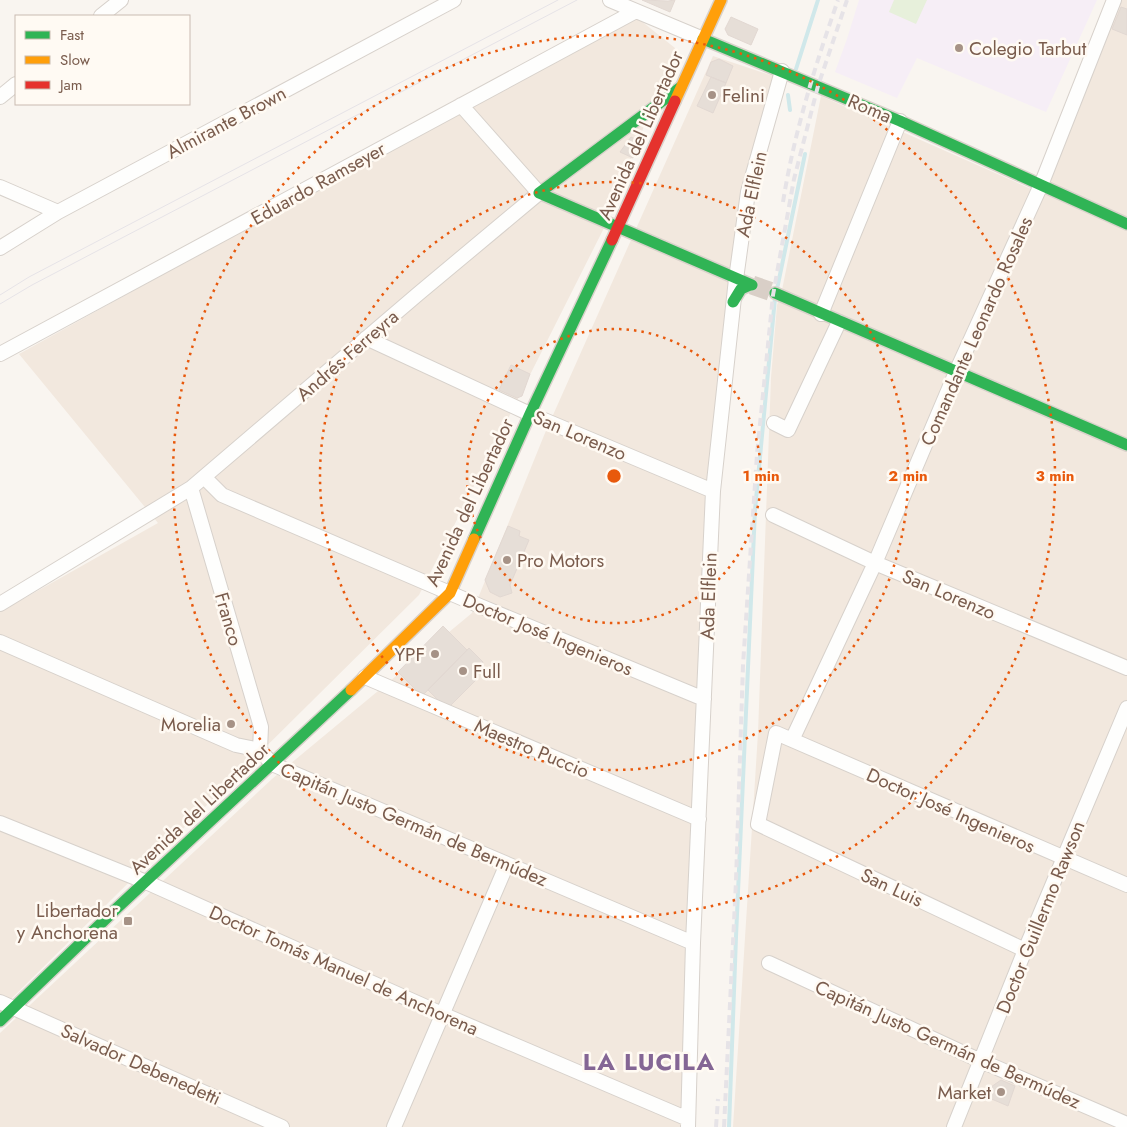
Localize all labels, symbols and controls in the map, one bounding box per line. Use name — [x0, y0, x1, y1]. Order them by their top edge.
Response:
legend — [15, 15, 190, 105]
text: Fast — [60, 24, 84, 46]
place label: Colegio Tarbut — [969, 35, 1087, 62]
marker: Colegio Tarbut — [953, 42, 965, 54]
street label: Avenida del Libertador — [591, 46, 690, 224]
text: Slow — [60, 49, 91, 71]
text: Jam — [58, 74, 83, 96]
street label: Almirante Brown — [162, 79, 291, 165]
place label: Felini — [722, 82, 765, 109]
street label: Roma — [844, 87, 896, 130]
marker: Felini — [706, 89, 718, 101]
street label: Eduardo Ramseyer — [246, 135, 391, 232]
street label: Ada Elflein — [729, 148, 774, 240]
street label: Comandante Leonardo Rosales — [914, 212, 1039, 450]
street label: Andrés Ferreyra — [290, 303, 404, 407]
street label: San Lorenzo — [529, 404, 631, 467]
street label: Avenida del Libertador — [419, 413, 521, 591]
text: 1 min — [742, 465, 780, 487]
text: 2 min — [888, 465, 928, 487]
text: 3 min — [1036, 465, 1074, 487]
centre of rings — [605, 467, 623, 485]
place label: Pro Motors — [517, 547, 605, 574]
street label: Ada Elflein — [693, 552, 724, 640]
marker: Pro Motors — [501, 554, 513, 566]
street label: San Lorenzo — [898, 563, 1000, 626]
street label: Doctor José Ingenieros — [459, 587, 637, 683]
street label: Franco — [208, 589, 249, 649]
place label: YPF — [394, 641, 425, 668]
marker: YPF — [429, 648, 441, 660]
place label: Full — [473, 658, 501, 685]
marker: Full — [457, 665, 469, 677]
place label: Morelia — [161, 711, 221, 738]
street label: Maestro Puccio — [470, 712, 593, 785]
marker: Morelia — [225, 718, 237, 730]
street label: Avenida del Libertador — [123, 736, 276, 881]
street label: Capitán Justo Germán de Bermúdez — [276, 756, 552, 893]
street label: Doctor José Ingenieros — [862, 761, 1040, 860]
street label: Doctor Guillermo Rawson — [989, 817, 1092, 1018]
street label: San Luis — [856, 861, 928, 914]
place label: Libertador y Anchorena — [17, 897, 118, 946]
street label: Doctor Tomás Manuel de Anchorena — [205, 899, 483, 1042]
marker: Libertador y Anchorena — [122, 915, 134, 927]
street label: Capitán Justo Germán de Bermúdez — [811, 974, 1085, 1115]
street label: Salvador Debenedetti — [56, 1017, 225, 1112]
district label: LA LUCILA — [583, 1044, 715, 1079]
place label: Market — [938, 1079, 991, 1106]
marker: Market — [995, 1086, 1007, 1098]

